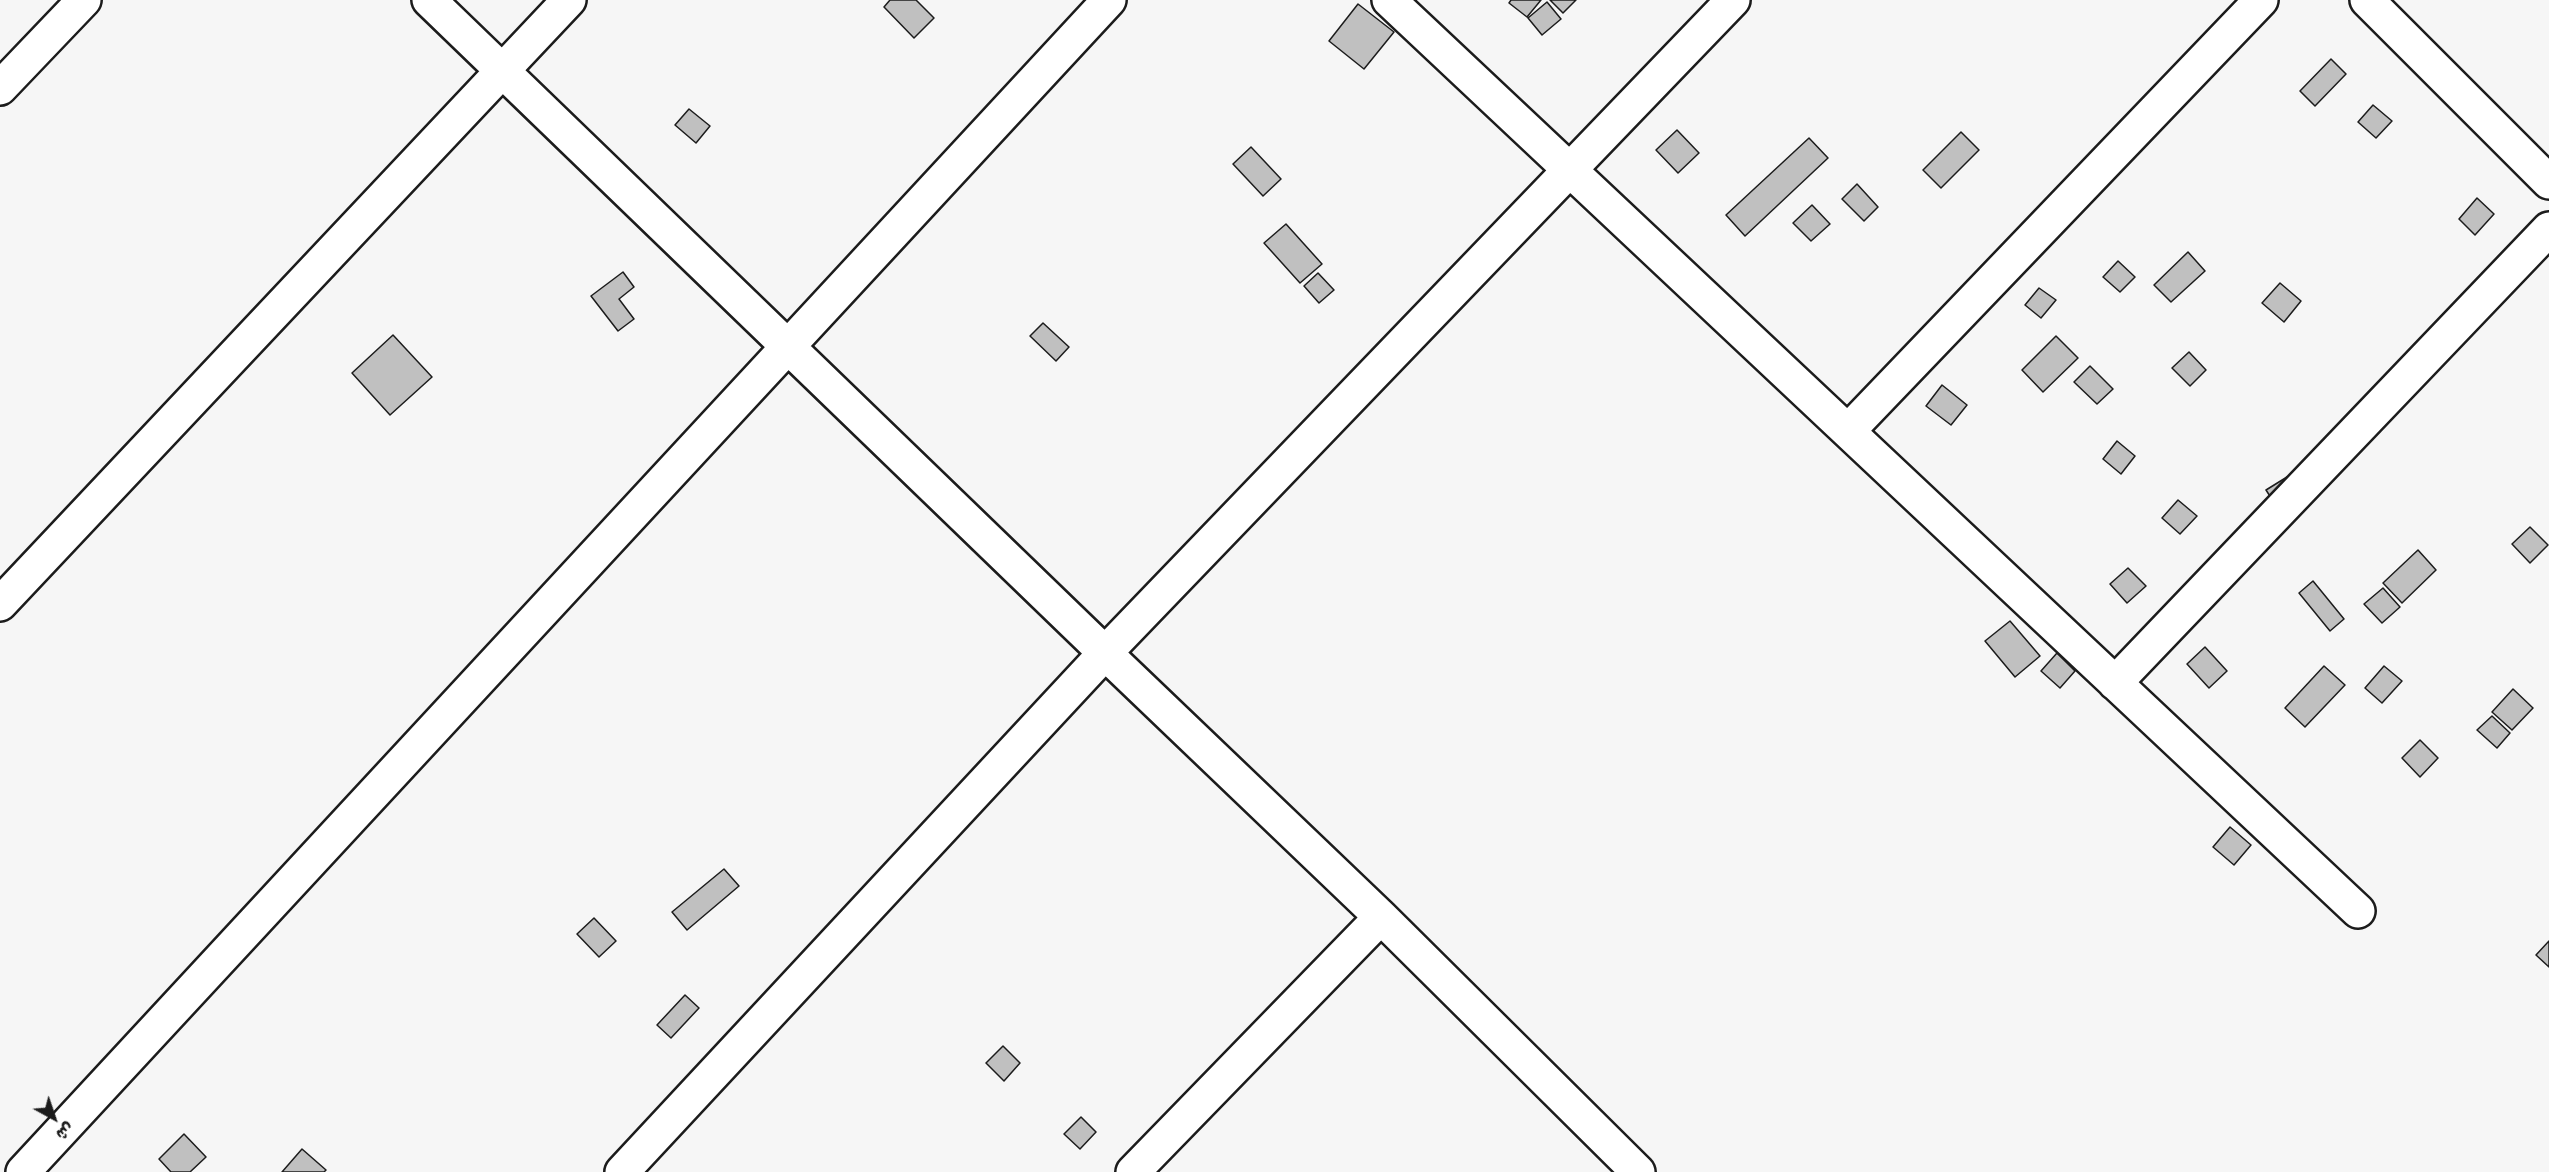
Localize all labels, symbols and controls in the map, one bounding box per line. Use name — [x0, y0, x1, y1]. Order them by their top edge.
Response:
north arrow — [24, 1088, 84, 1148]
text: ش — [52, 1118, 79, 1146]

